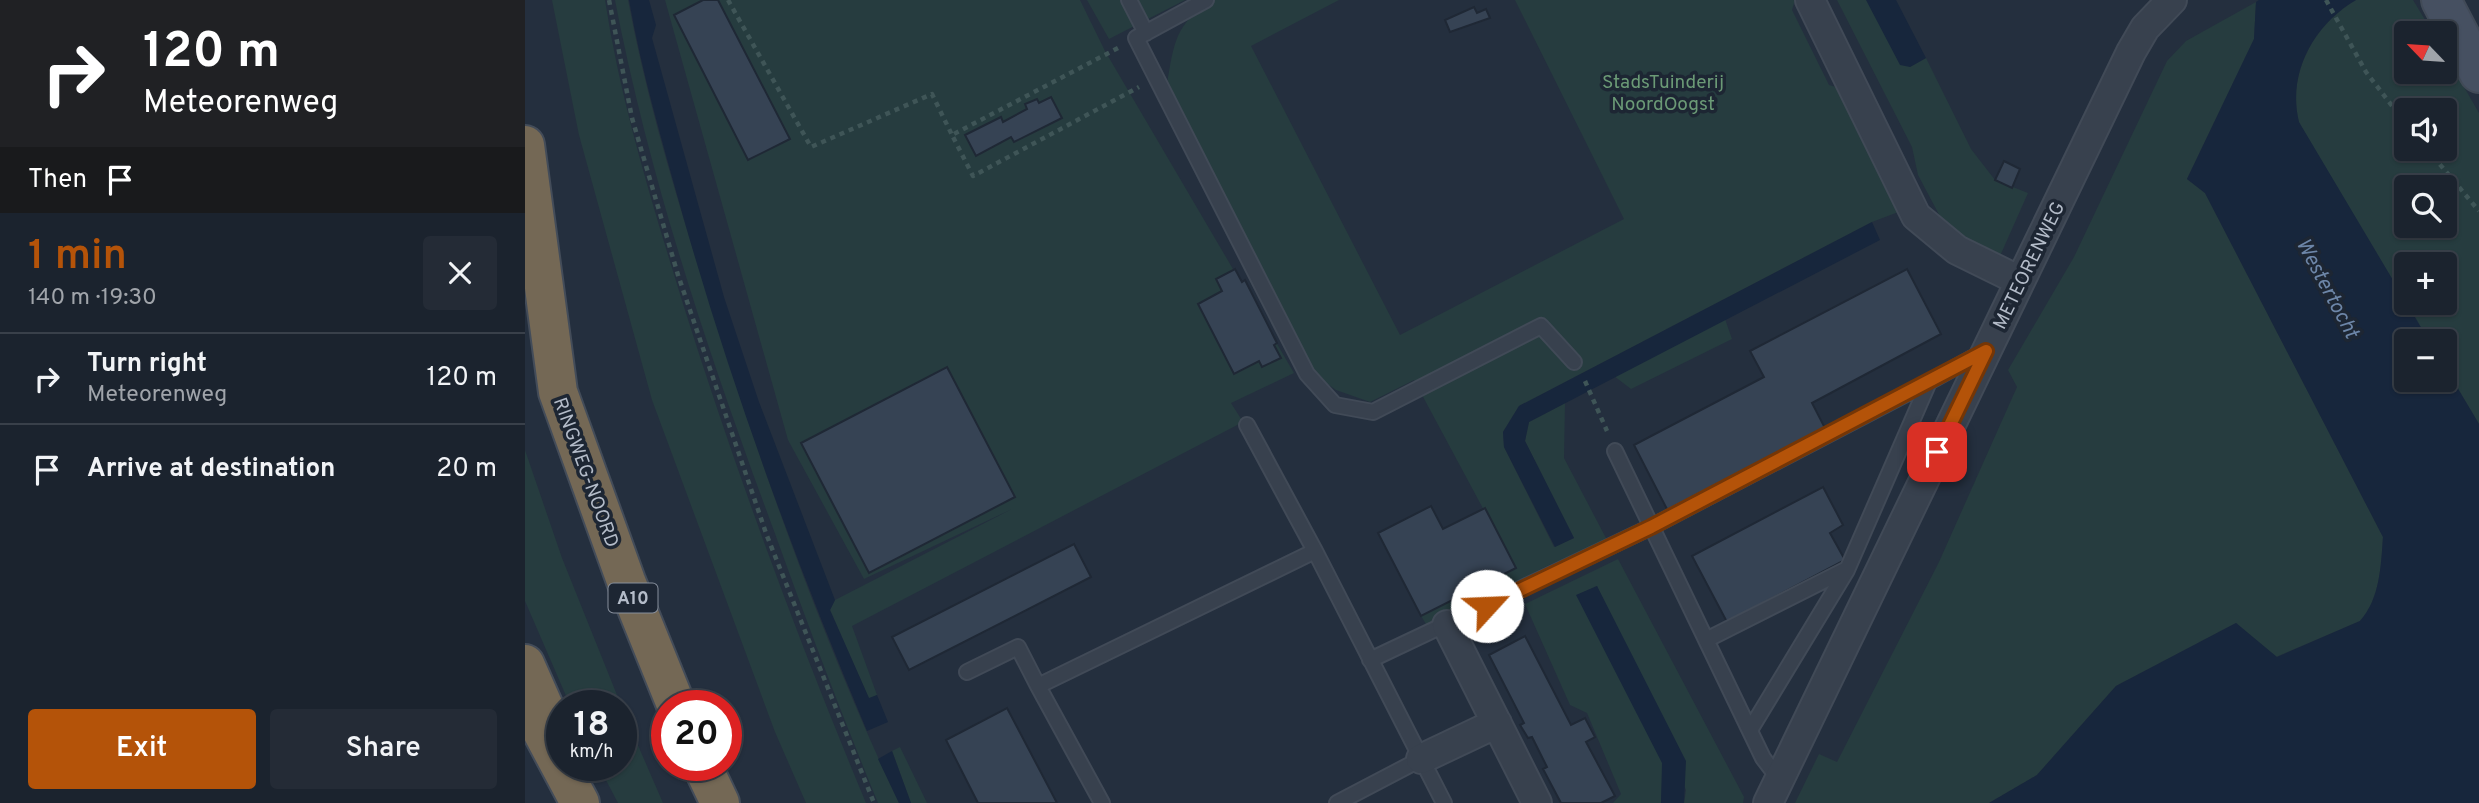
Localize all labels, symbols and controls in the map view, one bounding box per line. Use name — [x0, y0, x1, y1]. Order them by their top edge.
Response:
north arrow — [2394, 21, 2457, 84]
map controls — [2394, 21, 2457, 392]
text: 120 m — [143, 23, 280, 85]
icon: right — [28, 28, 119, 119]
park label: StadsTuinderij NoordOogst — [1602, 71, 1724, 117]
text: Meteorenweg — [143, 84, 338, 124]
button: sound — [2394, 98, 2457, 161]
icon: arrive — [101, 161, 139, 199]
text: Then — [28, 164, 87, 197]
button: search — [2394, 175, 2457, 238]
street label: METEORENWEG — [1988, 198, 2071, 334]
text: 1 min — [28, 231, 127, 284]
water label: Westertocht — [2289, 234, 2365, 345]
button: close — [423, 236, 497, 310]
button: + — [2394, 252, 2457, 315]
text: 140 m · 19:30 — [28, 284, 157, 313]
button: − — [2394, 329, 2457, 392]
text: Turn right — [87, 348, 207, 381]
icon: right — [28, 360, 66, 398]
text: 120 m — [427, 362, 497, 395]
text: Meteorenweg — [87, 381, 227, 410]
street label: RINGWEG-NOORD — [547, 394, 623, 551]
pin — [1907, 422, 1967, 482]
icon: arrive — [1918, 433, 1956, 471]
icon: arrive — [28, 451, 66, 489]
text: Arrive at destination — [87, 453, 335, 486]
text: 20 m — [436, 453, 497, 486]
position arrow — [1450, 569, 1524, 643]
road number: A10 — [609, 584, 657, 612]
speed limit sign: 20 — [651, 690, 742, 781]
text: 18 — [573, 704, 610, 748]
button: Exit — [28, 709, 256, 789]
button: Share — [270, 709, 497, 789]
text: km/h — [570, 741, 613, 764]

